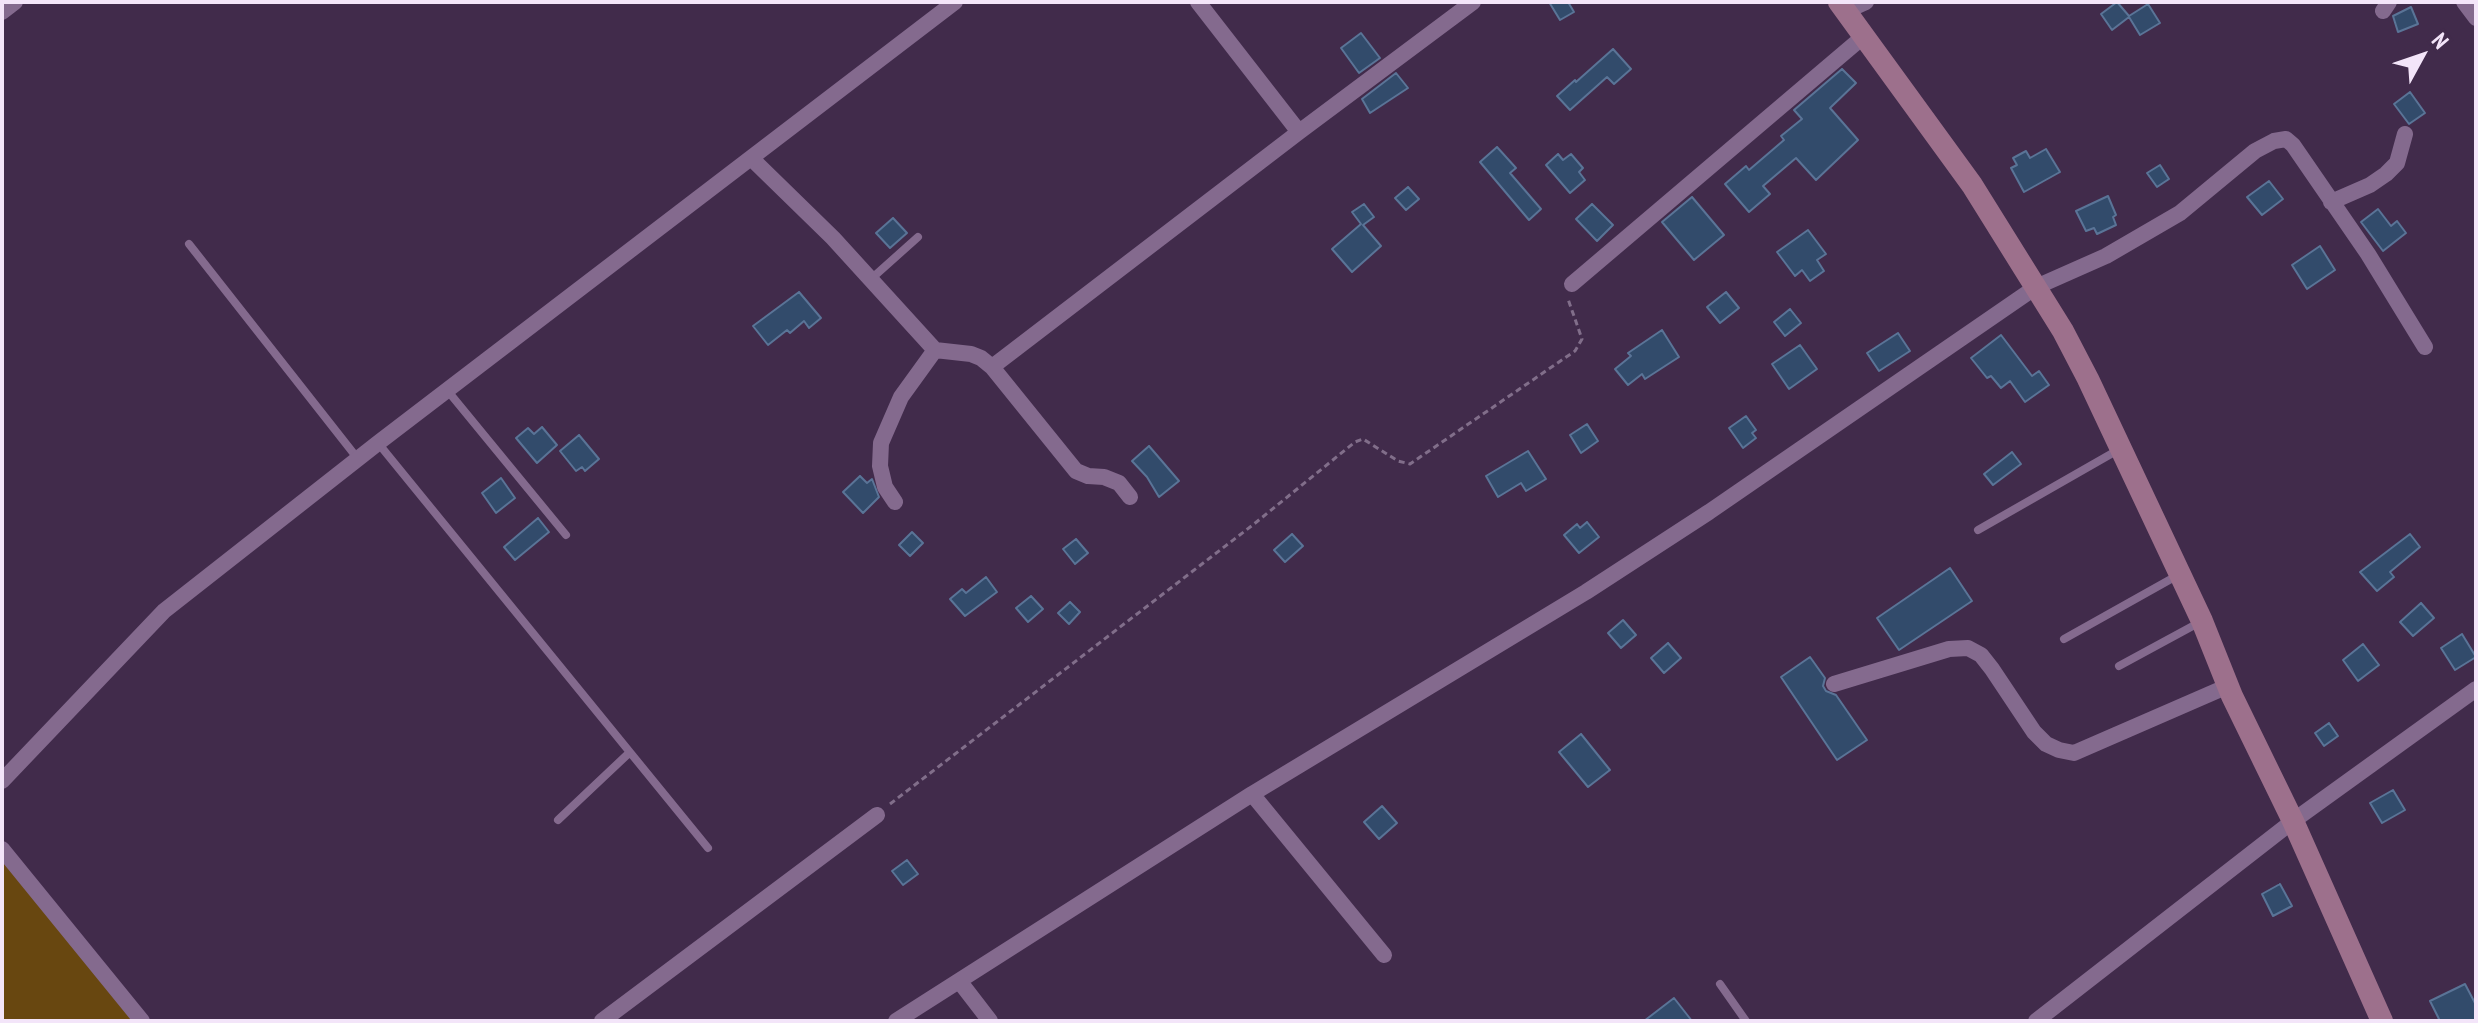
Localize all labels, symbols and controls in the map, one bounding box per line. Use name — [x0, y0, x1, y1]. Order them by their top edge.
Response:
north arrow — [2382, 16, 2462, 96]
text: N — [2426, 27, 2455, 54]

